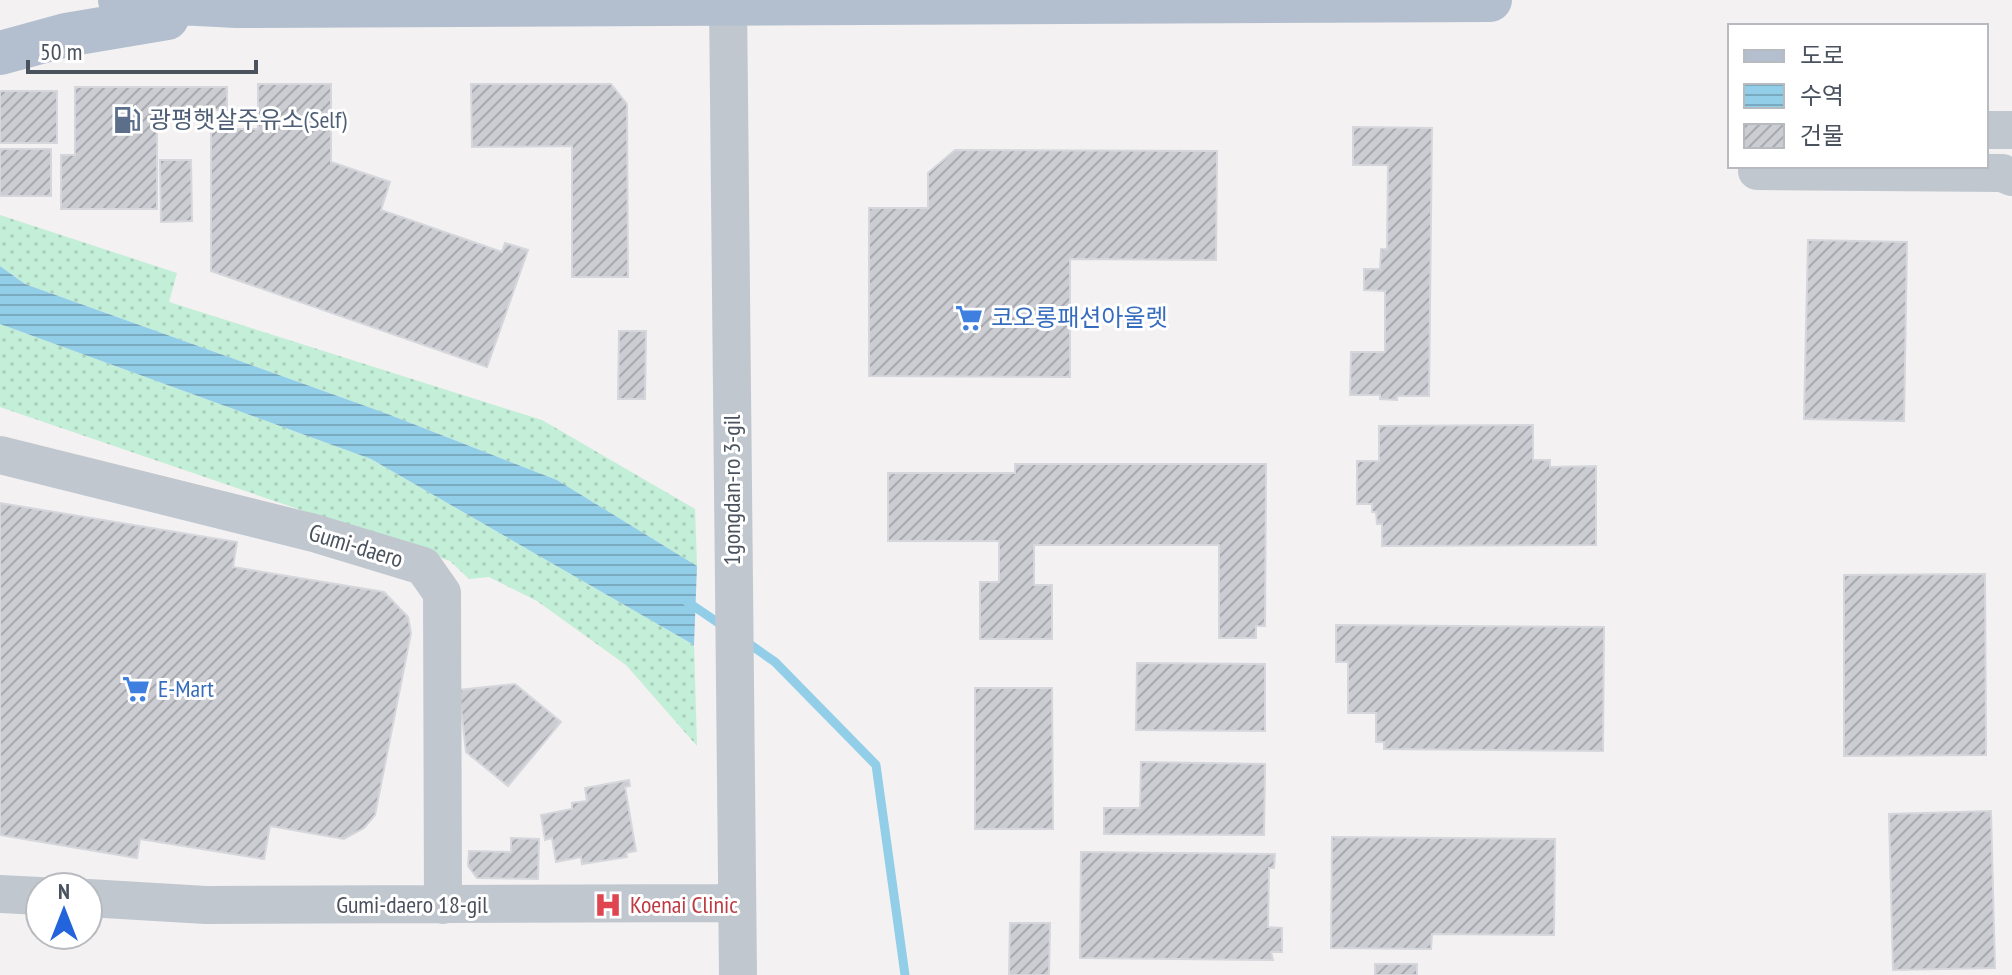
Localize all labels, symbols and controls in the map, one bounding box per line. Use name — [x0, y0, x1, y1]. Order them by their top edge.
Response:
scale bar — [28, 24, 256, 74]
legend — [1728, 24, 1988, 168]
text: 50 m — [40, 36, 82, 67]
text: 도로 — [1800, 40, 1844, 71]
text: 수역 — [1800, 80, 1844, 111]
place label: 광평햇살주유소(Self) — [149, 104, 347, 135]
fuel station icon: 광평햇살주유소(Self) — [112, 105, 142, 135]
text: 건물 — [1800, 120, 1844, 151]
place label: 코오롱패션아울렛 — [991, 302, 1168, 333]
supermarket icon: 코오롱패션아울렛 — [954, 303, 984, 333]
street label: 1gongdan-ro 3-gil — [716, 414, 747, 565]
street label: Gumi-daero — [305, 517, 407, 575]
place label: E-Mart — [158, 673, 214, 704]
supermarket icon: E-Mart — [121, 674, 151, 704]
north arrow — [24, 871, 104, 951]
text: N — [58, 877, 70, 905]
street label: Gumi-daero 18-gil — [336, 889, 488, 920]
place label: Koenai Clinic — [630, 889, 738, 920]
hospital icon: Koenai Clinic — [593, 890, 623, 920]

